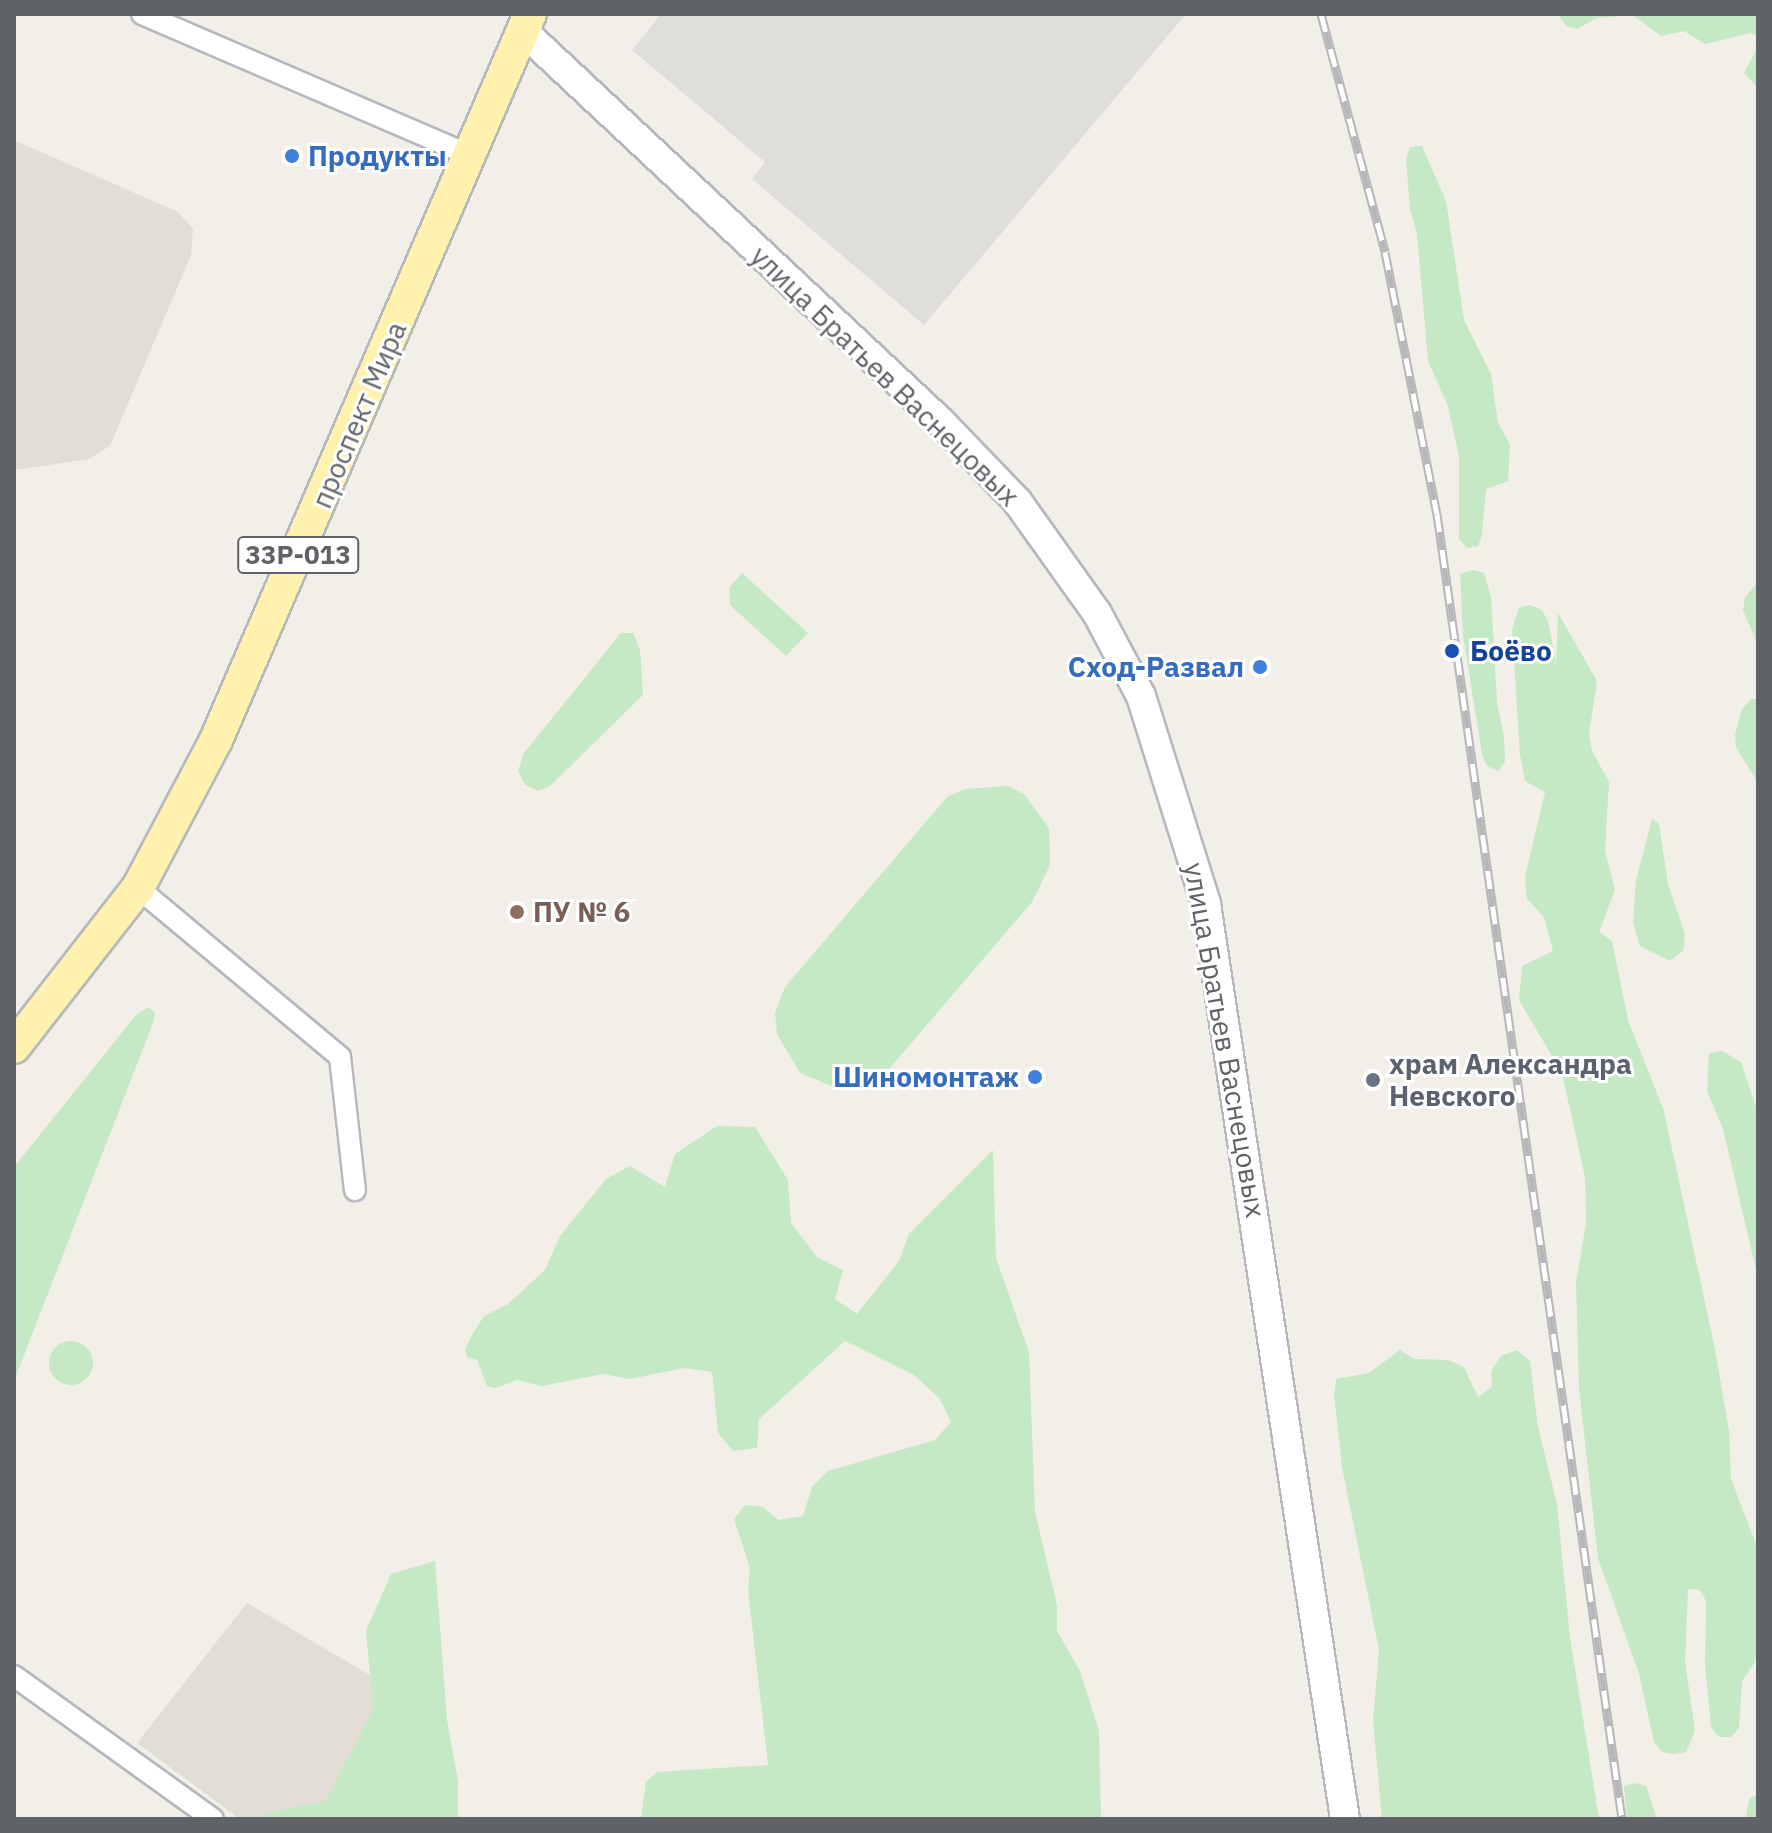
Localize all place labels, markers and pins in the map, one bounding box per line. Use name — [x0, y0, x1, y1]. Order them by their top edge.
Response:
place label: Продукты — [308, 139, 447, 173]
marker: Продукты — [283, 147, 301, 165]
place label: Боёво — [1470, 634, 1552, 668]
marker: Боёво — [1441, 640, 1463, 662]
place label: Сход-Развал — [1068, 650, 1244, 684]
marker: Сход-Развал — [1251, 658, 1269, 676]
place label: ПУ № 6 — [533, 895, 630, 929]
marker: ПУ № 6 — [508, 903, 526, 921]
place label: храм Александра Невского — [1389, 1047, 1632, 1113]
place label: Шиномонтаж — [833, 1060, 1019, 1094]
marker: Шиномонтаж — [1026, 1068, 1044, 1086]
marker: храм Александра Невского — [1364, 1071, 1382, 1089]

